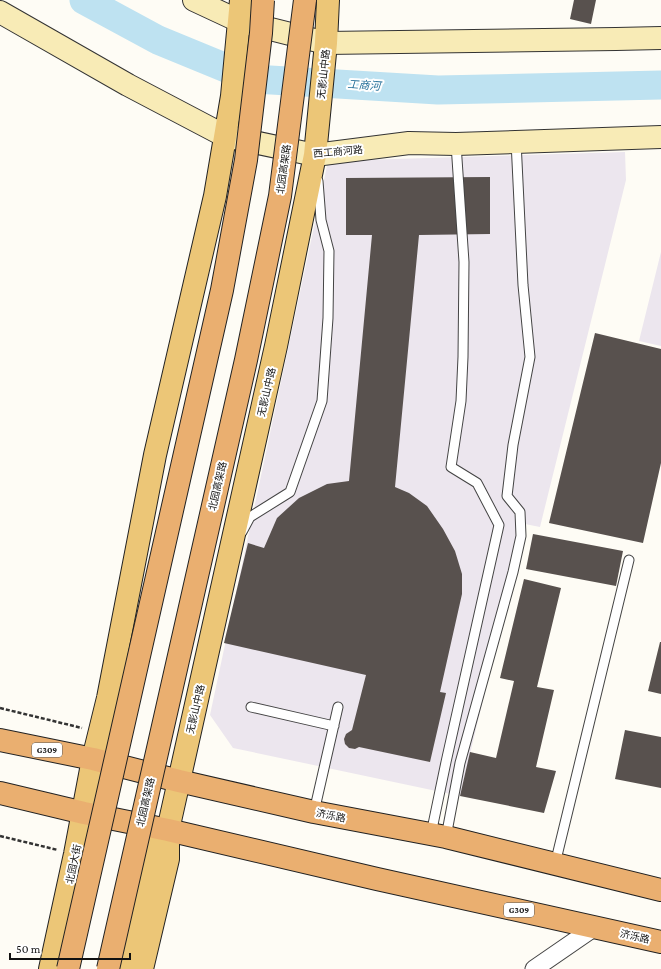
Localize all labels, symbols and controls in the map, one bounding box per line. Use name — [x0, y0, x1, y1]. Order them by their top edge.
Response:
street label: 无影山中路 — [315, 49, 332, 99]
water label: 工商河 — [347, 78, 383, 92]
street label: 北园高架路 — [275, 144, 292, 195]
street label: 西工商河路 — [313, 144, 363, 159]
street label: 无影山中路 — [256, 367, 277, 418]
street label: 北园高架路 — [207, 461, 228, 512]
street label: 无影山中路 — [185, 684, 206, 735]
road number: G309 — [32, 743, 62, 757]
street label: 北园高架路 — [135, 777, 156, 828]
street label: 济泺路 — [315, 807, 347, 824]
street label: 北园大街 — [64, 843, 83, 885]
road number: G309 — [504, 903, 534, 917]
street label: 济泺路 — [619, 928, 651, 945]
scale bar — [10, 935, 130, 961]
text: 50 m — [16, 942, 41, 956]

